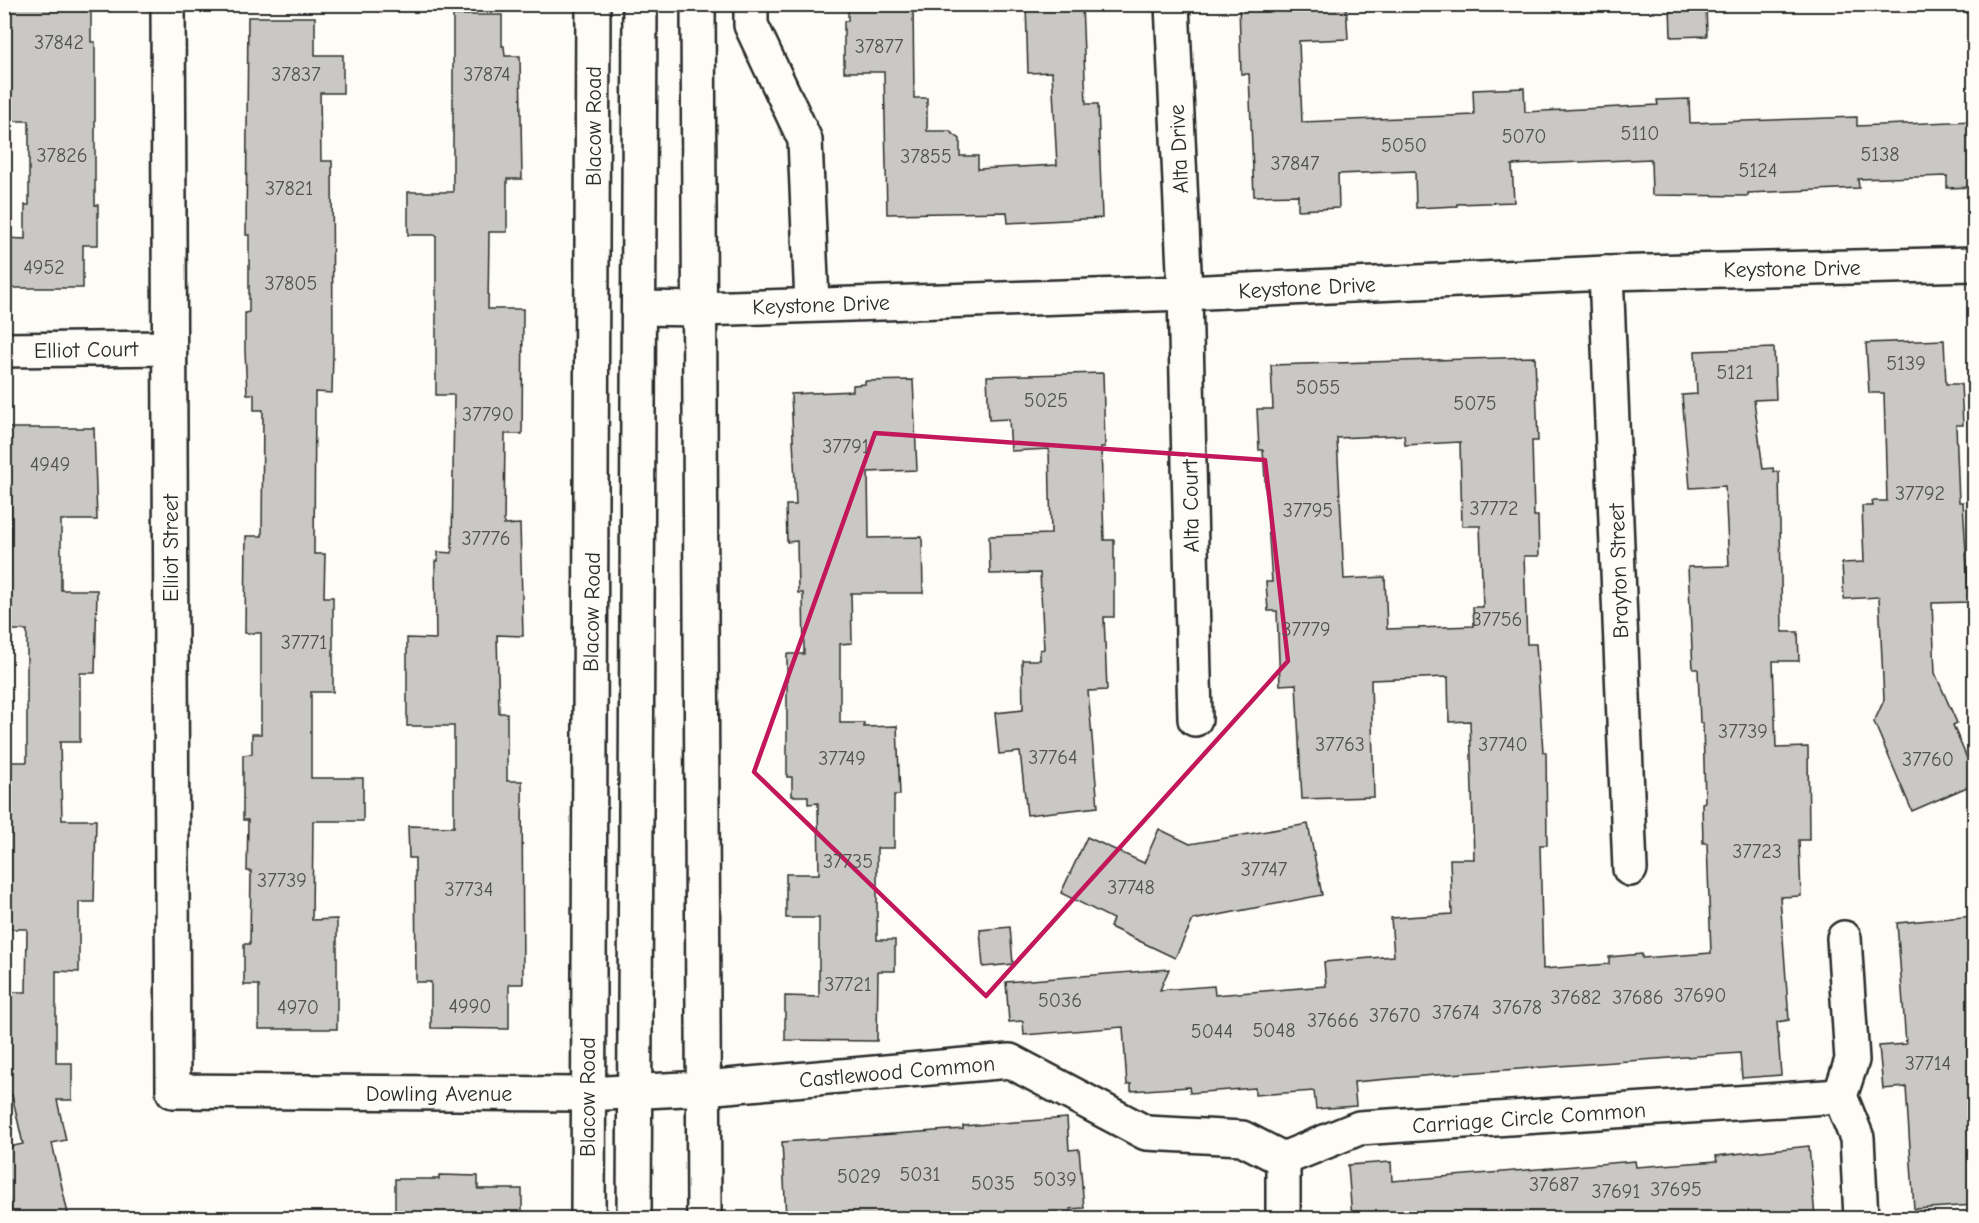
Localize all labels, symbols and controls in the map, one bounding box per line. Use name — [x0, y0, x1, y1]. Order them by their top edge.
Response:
house number: 37842 — [34, 31, 84, 54]
house number: 37877 — [855, 35, 904, 58]
house number: 37837 — [271, 63, 321, 86]
house number: 37874 — [463, 63, 511, 86]
street label: Blacow Road — [581, 66, 607, 186]
street label: Alta Drive — [1164, 104, 1194, 194]
house number: 5110 — [1621, 122, 1659, 145]
house number: 5070 — [1502, 125, 1546, 148]
house number: 5050 — [1381, 134, 1427, 157]
house number: 5138 — [1860, 143, 1900, 166]
house number: 37826 — [36, 144, 88, 167]
house number: 37855 — [900, 145, 952, 168]
house number: 37847 — [1271, 152, 1320, 175]
house number: 5124 — [1739, 159, 1777, 182]
house number: 37821 — [265, 177, 313, 200]
street label: Keystone Drive — [1723, 255, 1861, 283]
house number: 4952 — [23, 256, 65, 279]
street label: Keystone Drive — [1238, 271, 1376, 305]
house number: 37805 — [265, 272, 317, 295]
street label: Keystone Drive — [752, 290, 890, 320]
street label: Elliot Court — [34, 336, 139, 364]
house number: 5139 — [1886, 352, 1926, 375]
house number: 5121 — [1716, 361, 1754, 384]
house number: 5055 — [1296, 376, 1340, 399]
house number: 5025 — [1024, 389, 1068, 412]
house number: 5075 — [1453, 392, 1497, 415]
house number: 37790 — [462, 403, 514, 426]
house number: 37791 — [822, 435, 870, 458]
house number: 4949 — [30, 453, 70, 476]
street label: Alta Court — [1177, 458, 1205, 553]
house number: 37792 — [1895, 482, 1945, 505]
street label: Elliot Street — [158, 493, 184, 602]
house number: 37772 — [1470, 497, 1518, 520]
house number: 37795 — [1283, 499, 1333, 522]
street label: Brayton Street — [1604, 502, 1634, 639]
house number: 37776 — [461, 527, 511, 550]
street label: Blacow Road — [578, 552, 606, 672]
house number: 37756 — [1472, 608, 1522, 631]
house number: 37779 — [1281, 618, 1331, 641]
house number: 37771 — [281, 631, 327, 654]
house number: 37739 — [1718, 720, 1768, 743]
house number: 37763 — [1315, 733, 1365, 756]
house number: 37740 — [1478, 733, 1528, 756]
house number: 37764 — [1028, 746, 1078, 769]
house number: 37749 — [818, 747, 866, 770]
house number: 37760 — [1902, 748, 1954, 771]
house number: 37723 — [1732, 840, 1782, 863]
house number: 37735 — [823, 850, 873, 873]
house number: 37747 — [1241, 858, 1288, 881]
house number: 37739 — [257, 869, 307, 892]
house number: 37748 — [1107, 876, 1155, 899]
house number: 37734 — [445, 878, 493, 901]
house number: 37721 — [824, 973, 872, 996]
house number: 37690 — [1673, 984, 1727, 1007]
house number: 37682 — [1550, 986, 1602, 1009]
house number: 37686 — [1612, 986, 1664, 1009]
house number: 5036 — [1038, 989, 1082, 1012]
house number: 4990 — [448, 995, 492, 1018]
house number: 4970 — [277, 996, 319, 1019]
house number: 37678 — [1492, 996, 1542, 1019]
house number: 37674 — [1432, 1001, 1480, 1024]
house number: 37670 — [1369, 1004, 1421, 1027]
house number: 37666 — [1307, 1009, 1359, 1032]
house number: 5048 — [1253, 1019, 1296, 1042]
house number: 5044 — [1191, 1020, 1233, 1043]
street label: Blacow Road — [575, 1037, 601, 1157]
street label: Castlewood Common — [798, 1050, 996, 1094]
house number: 37714 — [1905, 1052, 1951, 1075]
street label: Dowling Avenue — [366, 1081, 512, 1107]
street label: Carriage Circle Common — [1411, 1097, 1647, 1139]
house number: 5031 — [899, 1163, 941, 1186]
house number: 5029 — [837, 1165, 881, 1188]
house number: 5039 — [1033, 1168, 1077, 1191]
house number: 5035 — [971, 1172, 1015, 1195]
house number: 37687 — [1529, 1173, 1580, 1196]
house number: 37695 — [1650, 1178, 1702, 1201]
house number: 37691 — [1592, 1180, 1640, 1203]

